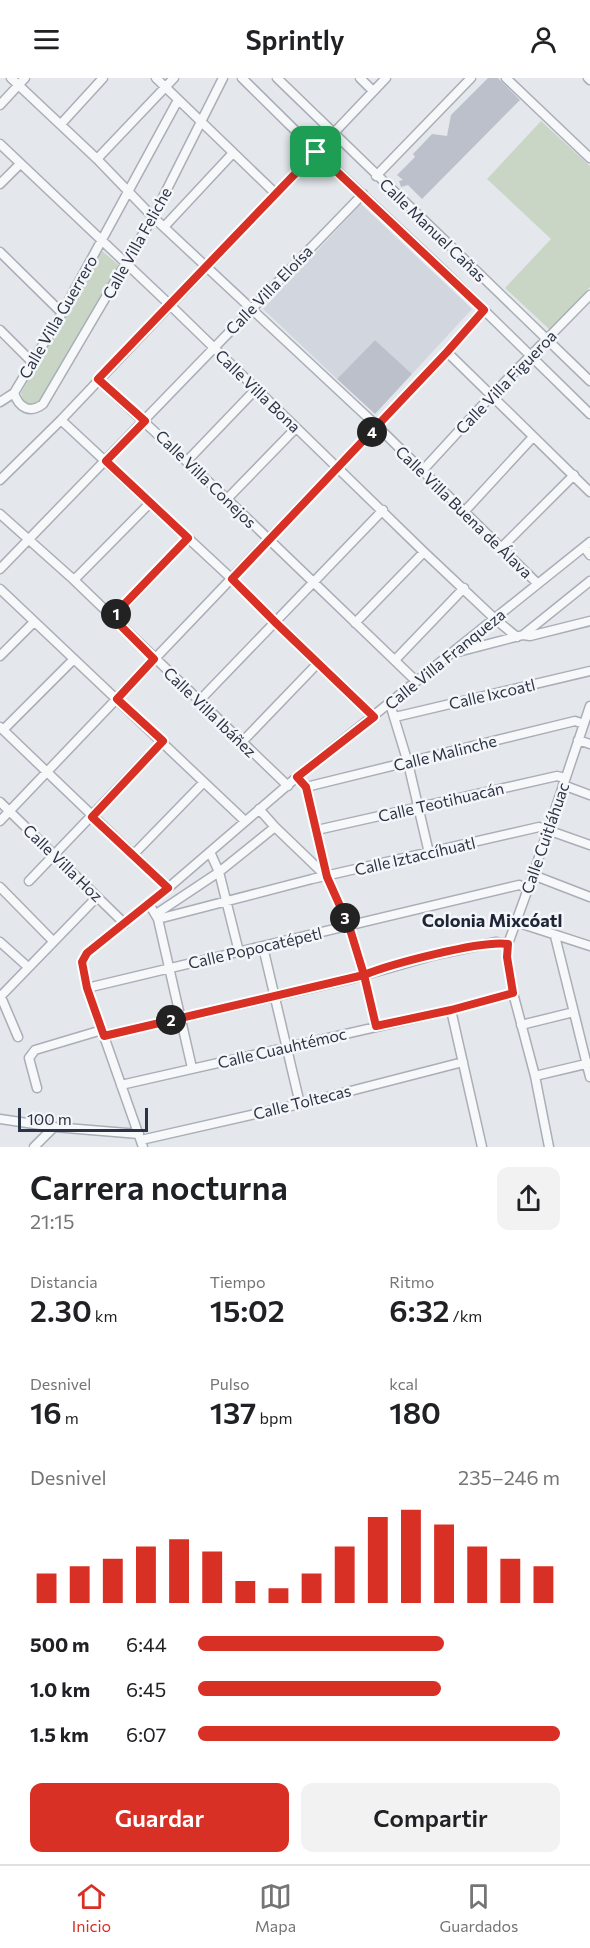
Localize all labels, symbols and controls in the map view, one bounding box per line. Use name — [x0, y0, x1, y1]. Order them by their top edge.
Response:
icon: menu — [30, 23, 63, 56]
text: Sprintly — [245, 23, 345, 56]
icon: person — [527, 23, 560, 56]
pin — [290, 126, 341, 177]
icon: arrive — [299, 135, 332, 168]
street label: Calle Manuel Cañas — [376, 174, 490, 285]
street label: Calle Villa Feliche — [98, 184, 175, 302]
street label: Calle Villa Eloísa — [221, 241, 316, 338]
street label: Calle Villa Guerrero — [15, 252, 101, 382]
street label: Calle Villa Figueroa — [451, 326, 560, 438]
street label: Calle Villa Bona — [212, 345, 305, 436]
pin: 4 — [357, 417, 387, 447]
text: 4 — [367, 422, 377, 441]
street label: Calle Villa Conejos — [152, 426, 261, 532]
street label: Calle Villa Buena de Álava — [392, 441, 537, 582]
pin: 1 — [101, 599, 131, 629]
text: 1 — [112, 604, 120, 623]
street label: Calle Villa Franqueza — [381, 604, 509, 713]
street label: Calle Villa Ibáñez — [160, 663, 261, 761]
street label: Calle Ixcoatl — [447, 674, 537, 713]
street label: Calle Malinche — [391, 731, 498, 774]
street label: Calle Teotihuacán — [376, 778, 506, 825]
street label: Calle Cuitláhuac — [517, 780, 572, 896]
street label: Calle Villa Hoz — [20, 820, 107, 905]
street label: Calle Iztaccíhuatl — [353, 832, 477, 879]
pin: 3 — [330, 903, 360, 933]
text: 3 — [340, 908, 350, 927]
district label: Colonia Mixcóatl — [422, 909, 562, 931]
street label: Calle Popocatépetl — [186, 923, 324, 972]
pin: 2 — [156, 1005, 186, 1035]
text: 2 — [166, 1010, 176, 1029]
street label: Calle Cuauhtémoc — [216, 1023, 348, 1072]
street label: Calle Toltecas — [251, 1080, 353, 1123]
scale bar — [18, 1105, 148, 1132]
text: 100 m — [27, 1109, 72, 1128]
text: Carrera nocturna — [30, 1166, 288, 1207]
button: share — [497, 1167, 560, 1230]
text: 21:15 — [30, 1209, 74, 1233]
text: Distancia — [30, 1272, 98, 1291]
text: Tiempo — [210, 1272, 265, 1291]
text: Ritmo — [389, 1272, 434, 1291]
text: 2.30 — [30, 1291, 92, 1328]
text: 15:02 — [210, 1291, 285, 1328]
text: 6:32 — [389, 1291, 450, 1328]
text: km — [92, 1306, 117, 1325]
text: /km — [450, 1306, 482, 1325]
text: Desnivel — [30, 1374, 91, 1393]
text: Pulso — [210, 1374, 250, 1393]
text: kcal — [389, 1374, 418, 1393]
text: 16 — [30, 1393, 62, 1430]
text: 137 — [210, 1393, 256, 1430]
text: 180 — [389, 1393, 441, 1430]
text: m — [62, 1408, 79, 1427]
text: bpm — [256, 1408, 292, 1427]
text: Desnivel — [30, 1465, 107, 1489]
text: 235–246 m — [458, 1465, 560, 1489]
text: 500 m — [30, 1632, 90, 1656]
text: 6:44 — [126, 1632, 167, 1656]
text: 1.0 km — [30, 1677, 90, 1701]
text: 6:45 — [126, 1677, 166, 1701]
text: 1.5 km — [30, 1722, 89, 1746]
text: 6:07 — [126, 1722, 166, 1746]
button: Guardar — [30, 1783, 289, 1852]
button: Compartir — [301, 1783, 560, 1852]
tab: Inicio — [72, 1880, 111, 1935]
tab: Mapa — [255, 1880, 296, 1935]
tab: Guardados — [440, 1880, 518, 1935]

